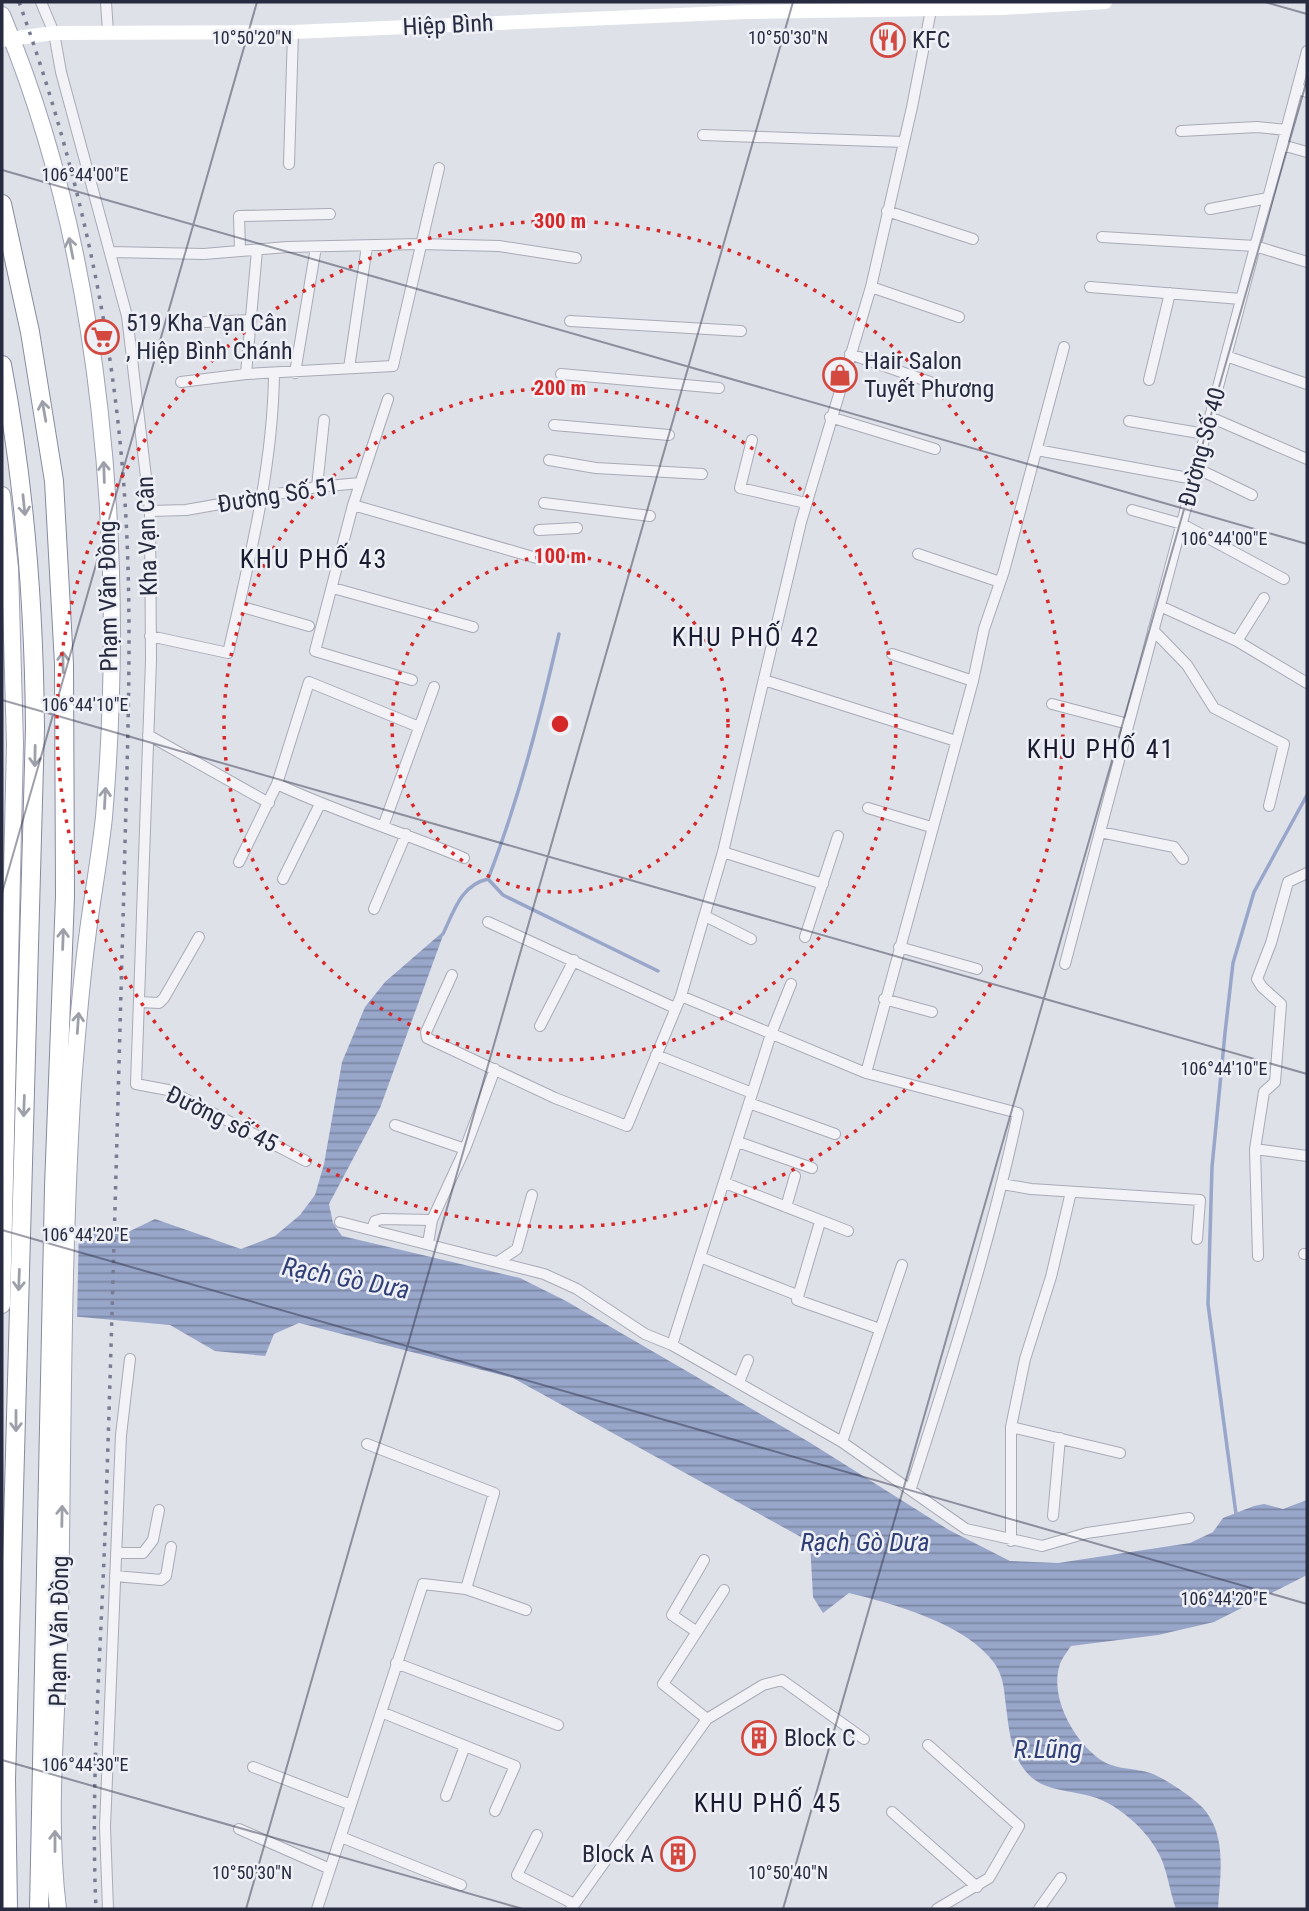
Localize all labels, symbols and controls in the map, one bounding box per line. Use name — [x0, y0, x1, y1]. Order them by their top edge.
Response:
street label: Hiệp Bình — [402, 9, 494, 41]
restaurant icon: KFC — [869, 21, 907, 59]
place label: KFC — [912, 26, 950, 54]
text: 10°50'20"N — [212, 27, 292, 48]
text: 10°50'30"N — [748, 27, 828, 48]
text: 106°44'00"E — [42, 164, 128, 185]
text: 300 m — [534, 209, 586, 233]
one-way arrow — [64, 237, 78, 260]
place label: 519 Kha Vạn Cân , Hiệp Bình Chánh — [126, 309, 293, 365]
supermarket icon: 519 Kha Vạn Cân , Hiệp Bình Chánh — [83, 318, 121, 356]
place label: Hair Salon Tuyết Phương — [864, 347, 994, 403]
shop icon: Hair Salon Tuyết Phương — [821, 356, 859, 394]
text: 200 m — [534, 376, 586, 400]
street label: Đường Số 40 — [1173, 384, 1231, 510]
one-way arrow — [37, 401, 50, 423]
one-way arrow — [98, 461, 111, 484]
street label: Đường Số 51 — [216, 472, 340, 518]
street label: Kha Vạn Cân — [131, 476, 163, 596]
one-way arrow — [17, 493, 30, 515]
street label: Phạm Văn Đồng — [93, 520, 123, 672]
text: 106°44'00"E — [1181, 528, 1267, 549]
district label: KHU PHỐ 43 — [240, 542, 388, 574]
text: 100 m — [534, 544, 586, 568]
district label: KHU PHỐ 42 — [672, 620, 820, 652]
one-way arrow — [57, 651, 70, 674]
text: 106°44'10"E — [42, 694, 128, 715]
centre of rings — [548, 712, 572, 736]
district label: KHU PHỐ 41 — [1027, 732, 1175, 764]
one-way arrow — [28, 744, 42, 767]
one-way arrow — [98, 786, 111, 809]
one-way arrow — [56, 928, 70, 951]
one-way arrow — [72, 1013, 85, 1035]
text: 106°44'10"E — [1181, 1058, 1267, 1079]
street label: Đường số 45 — [162, 1080, 282, 1158]
one-way arrow — [18, 1094, 31, 1117]
text: 106°44'20"E — [42, 1224, 128, 1245]
water label: Rạch Gò Dưa — [280, 1251, 412, 1305]
one-way arrow — [12, 1268, 25, 1291]
one-way arrow — [9, 1409, 23, 1432]
one-way arrow — [55, 1505, 68, 1528]
water label: Rạch Gò Dưa — [800, 1527, 930, 1557]
street label: Phạm Văn Đồng — [44, 1555, 74, 1707]
text: 106°44'20"E — [1181, 1588, 1267, 1609]
building icon: Block C — [740, 1719, 778, 1757]
place label: Block C — [784, 1724, 856, 1752]
water label: R.Lũng — [1014, 1734, 1082, 1764]
text: 106°44'30"E — [42, 1754, 128, 1775]
district label: KHU PHỐ 45 — [694, 1786, 842, 1818]
one-way arrow — [48, 1830, 62, 1853]
building icon: Block A — [659, 1835, 697, 1873]
place label: Block A — [582, 1840, 654, 1868]
text: 10°50'30"N — [212, 1862, 292, 1883]
text: 10°50'40"N — [748, 1862, 828, 1883]

